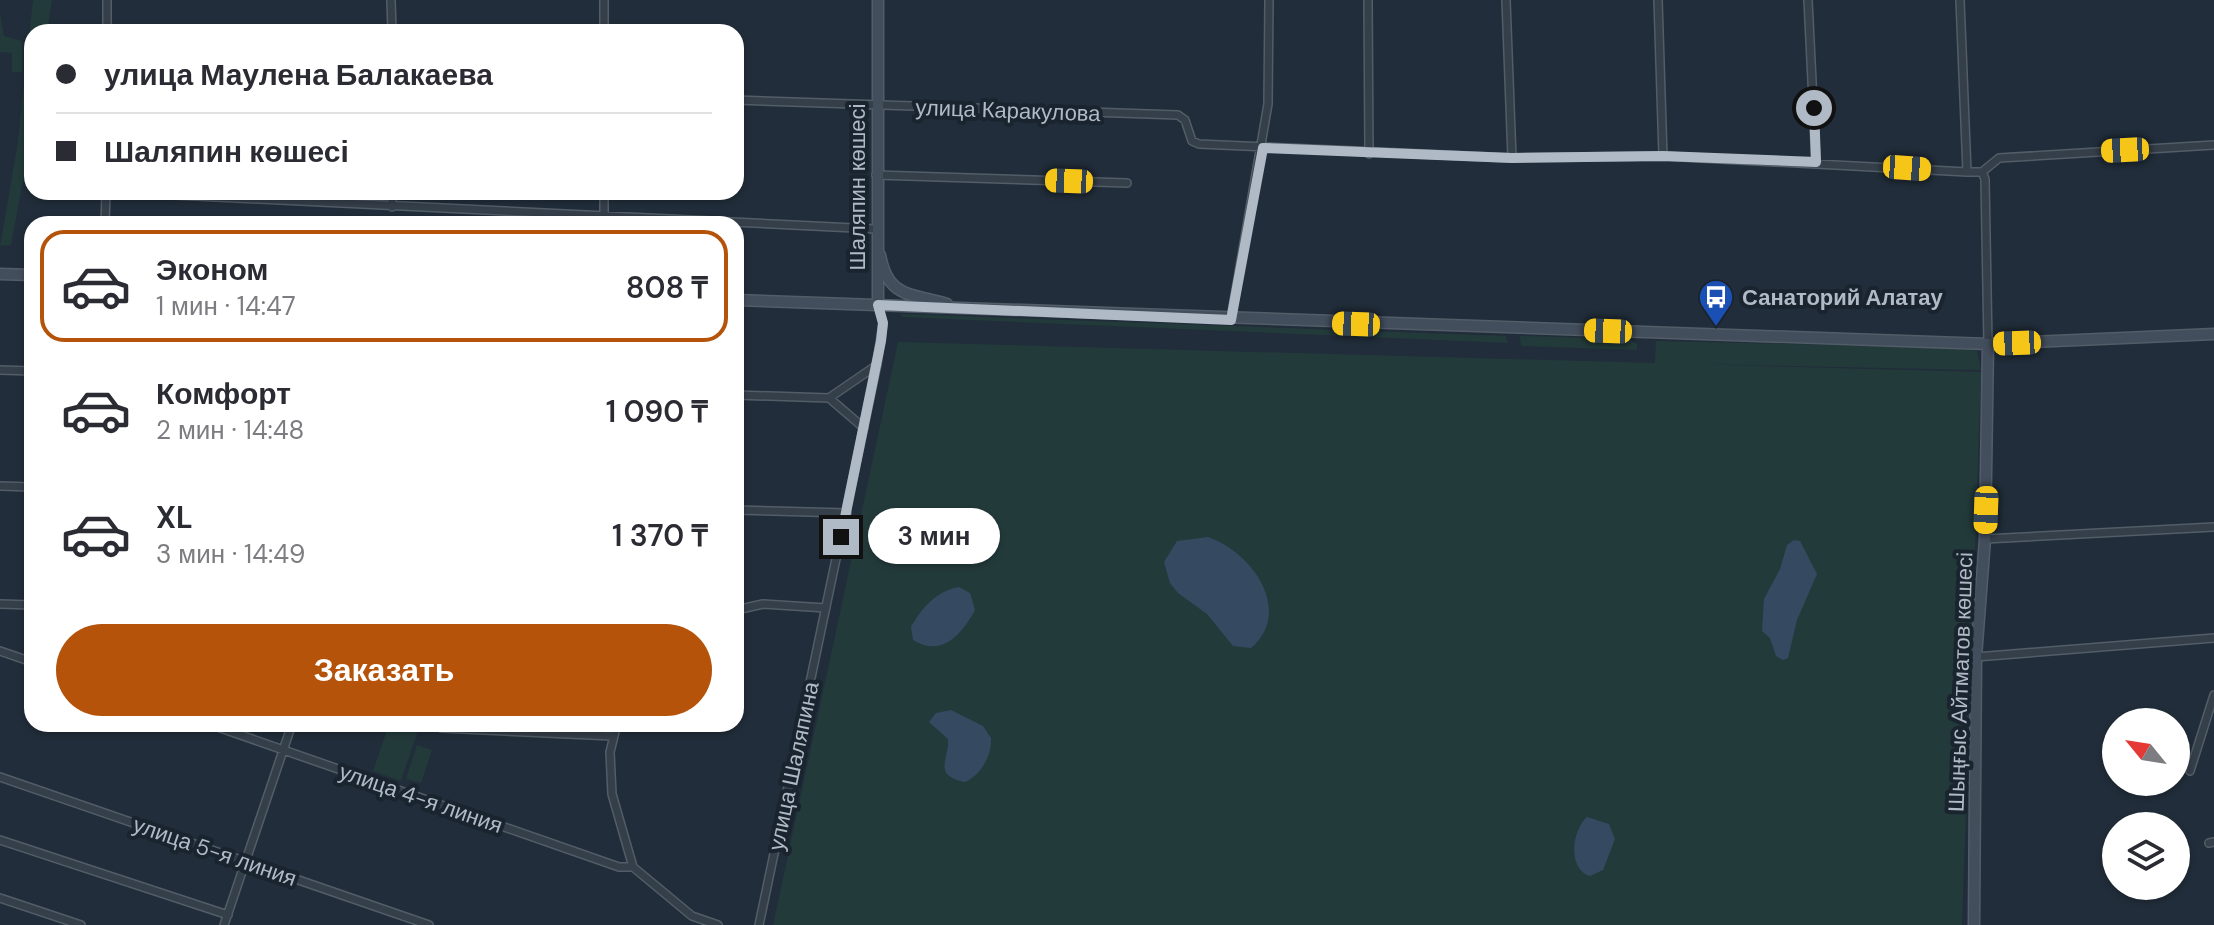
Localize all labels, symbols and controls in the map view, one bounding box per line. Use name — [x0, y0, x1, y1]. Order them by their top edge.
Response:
text: улица Маулена Балакаева — [104, 55, 493, 94]
route start — [1796, 90, 1832, 126]
street label: улица Каракулова — [915, 93, 1102, 128]
street label: Шаляпин көшесі — [843, 104, 872, 271]
text: Шаляпин көшесі — [104, 132, 349, 171]
car — [2100, 137, 2150, 163]
car — [1882, 154, 1932, 182]
car — [1045, 168, 1093, 194]
icon: car — [60, 250, 132, 322]
text: Эконом — [156, 250, 269, 289]
text: 808 ₸ — [626, 268, 708, 307]
bus stop icon: Санаторий Алатау — [1697, 278, 1735, 328]
place label: Санаторий Алатау — [1742, 283, 1944, 312]
text: 1 мин · 14:47 — [156, 289, 296, 323]
car — [1332, 311, 1380, 337]
car — [1584, 318, 1632, 344]
car — [1993, 330, 2041, 356]
icon: car — [60, 374, 132, 446]
text: Комфорт — [156, 374, 291, 413]
text: 1 090 ₸ — [606, 392, 708, 431]
text: 2 мин · 14:48 — [156, 413, 304, 447]
car — [1973, 486, 1999, 534]
icon: car — [60, 498, 132, 570]
text: XL — [156, 498, 193, 537]
callout: 3 мин — [869, 509, 1001, 565]
text: 1 370 ₸ — [612, 516, 708, 555]
route end — [823, 519, 859, 555]
text: 3 мин — [898, 519, 970, 553]
text: 3 мин · 14:49 — [156, 537, 305, 571]
street label: Шыңғыс Айтматов көшесі — [1941, 552, 1980, 812]
button: Заказать — [56, 624, 712, 716]
street label: улица Шаляпина — [761, 678, 826, 853]
north arrow — [2102, 708, 2190, 796]
map controls — [2102, 708, 2190, 900]
street label: улица 4-я линия — [335, 757, 506, 840]
street label: улица 5-я линия — [129, 810, 300, 893]
button: layers — [2102, 812, 2190, 900]

